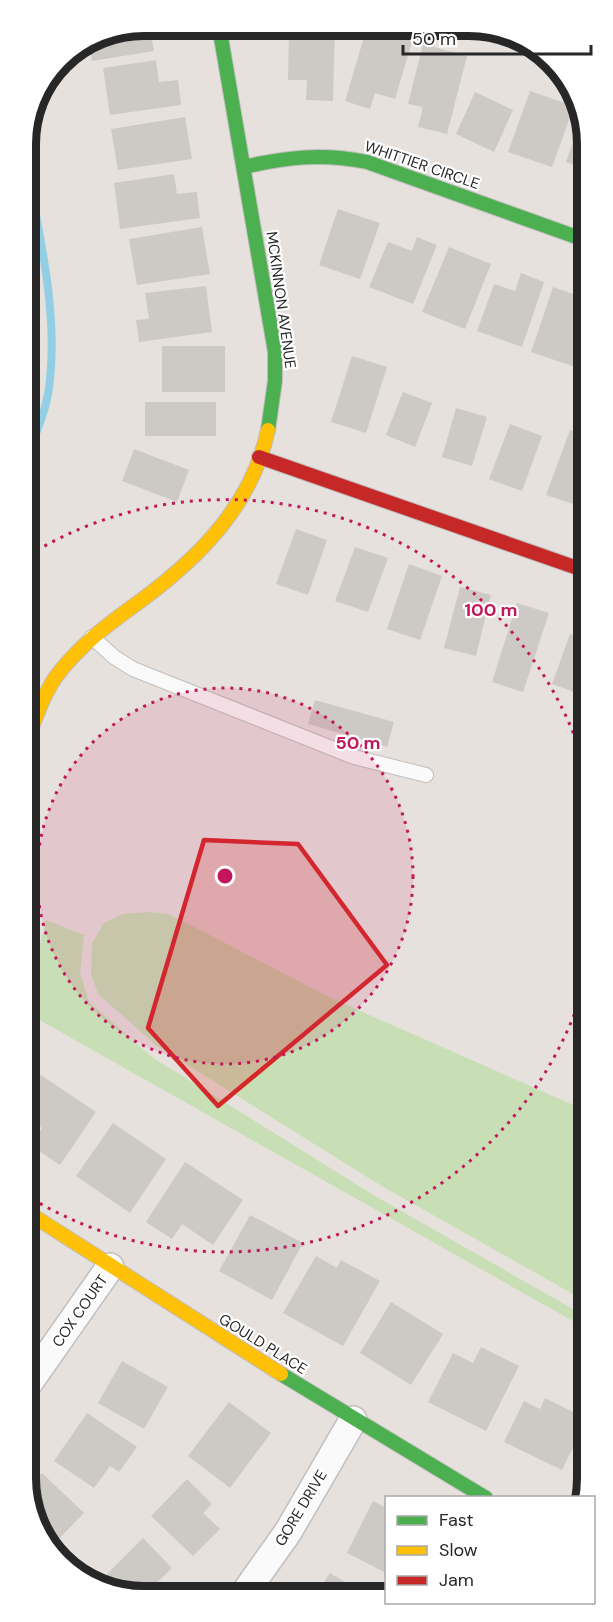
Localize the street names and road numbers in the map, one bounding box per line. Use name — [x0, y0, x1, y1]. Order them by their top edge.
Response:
street label: WHITTIER CIRCLE — [362, 136, 482, 194]
street label: MCKINNON AVENUE — [261, 230, 301, 370]
street label: COX COURT — [48, 1271, 112, 1351]
street label: GOULD PLACE — [215, 1309, 311, 1379]
street label: GORE DRIVE — [270, 1466, 332, 1550]

